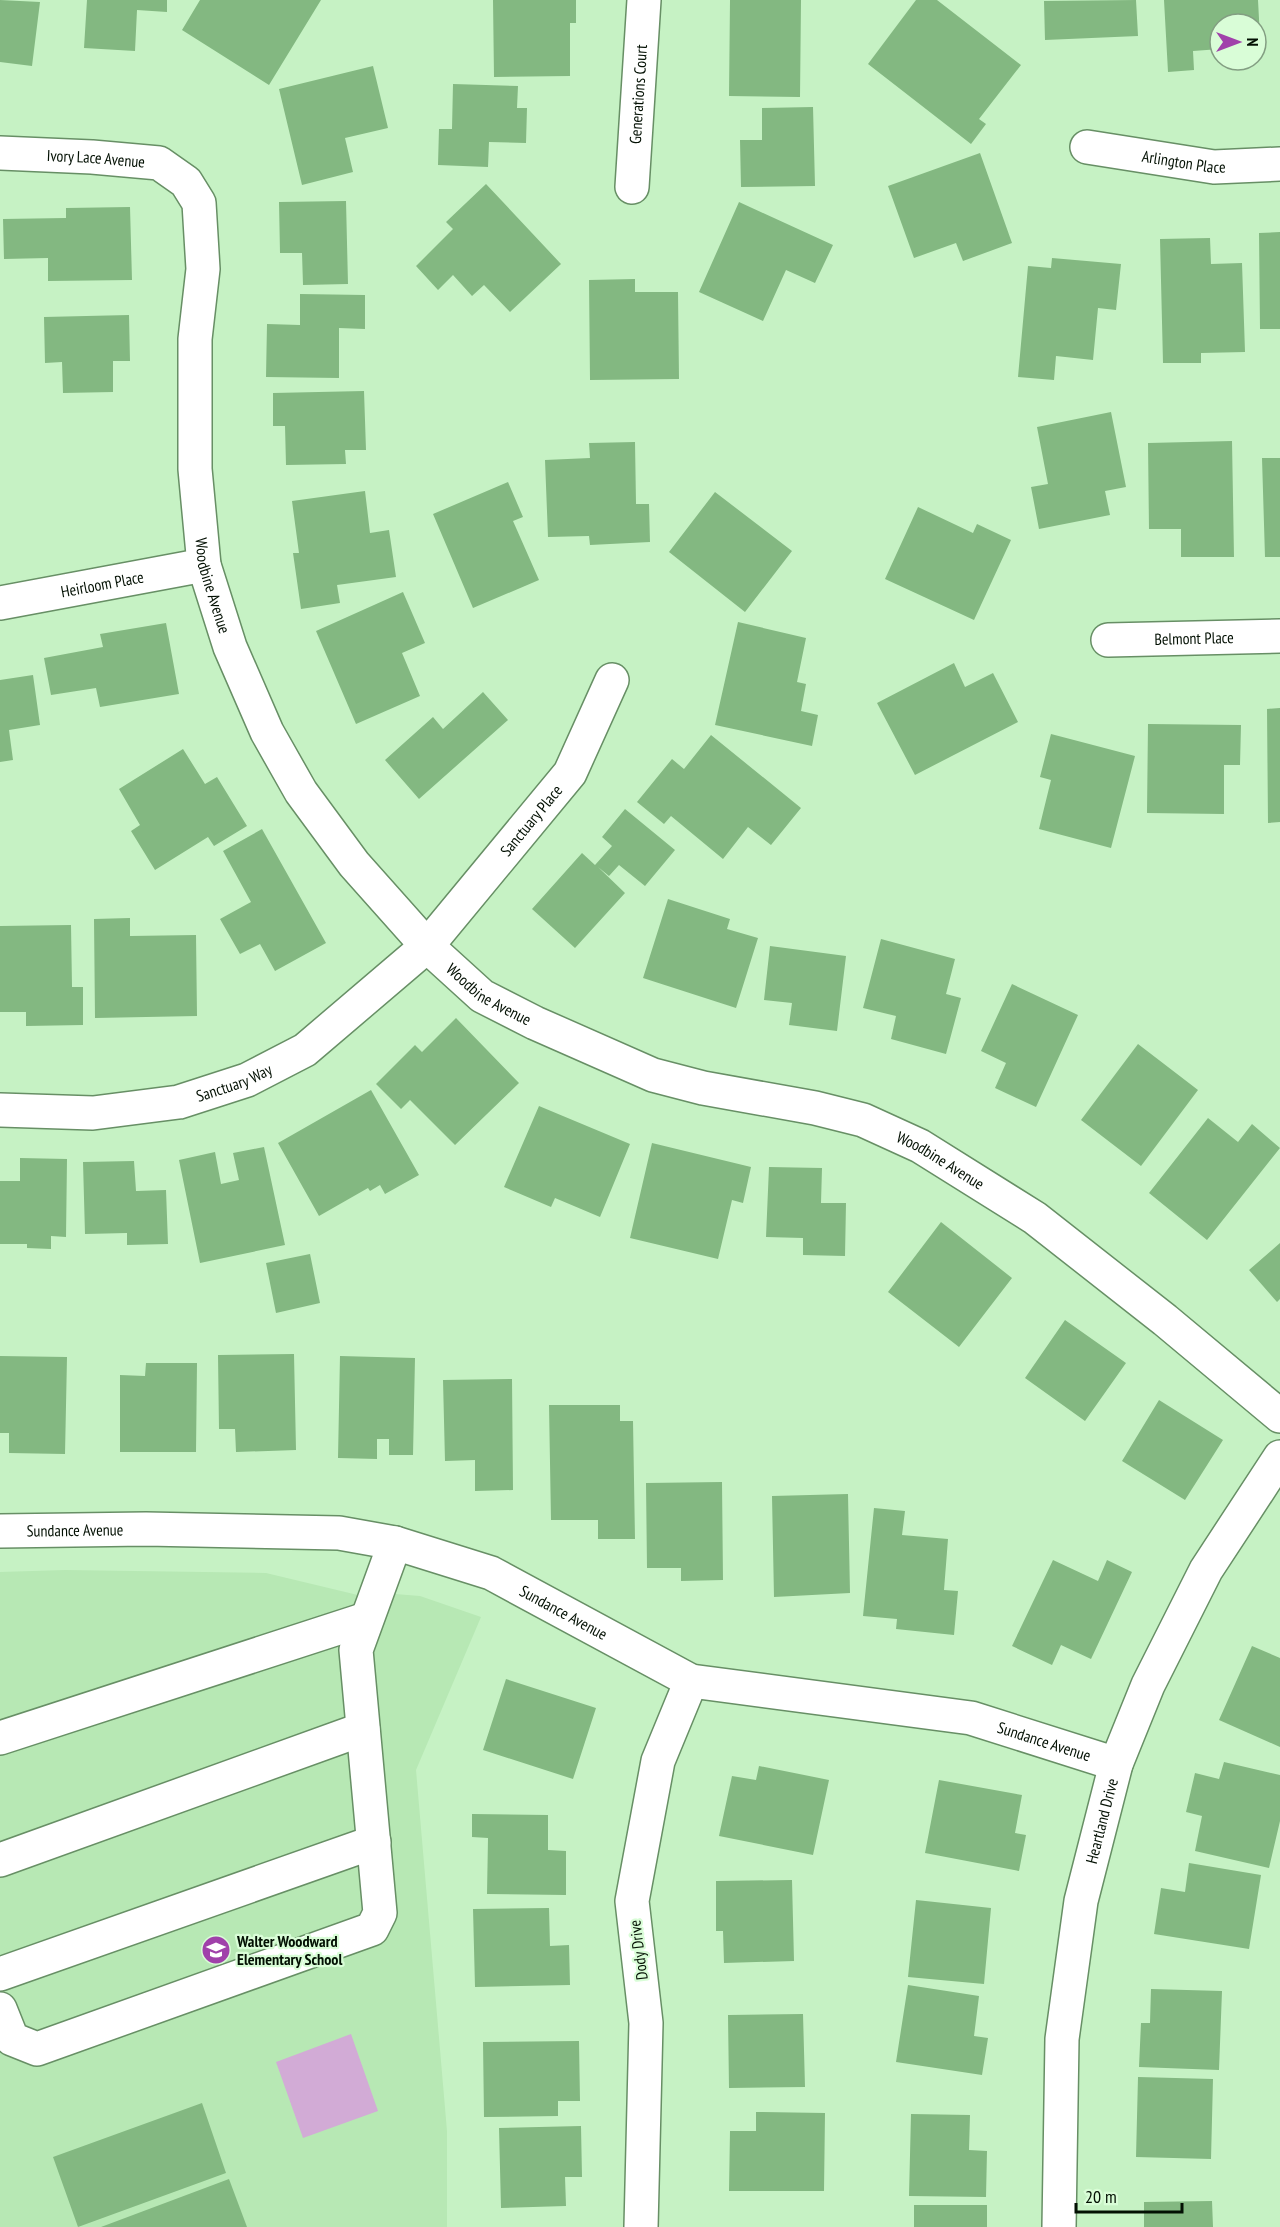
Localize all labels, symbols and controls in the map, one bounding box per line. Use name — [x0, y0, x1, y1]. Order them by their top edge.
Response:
north arrow — [1208, 12, 1268, 72]
text: N — [1243, 38, 1263, 46]
street label: Generations Court — [625, 43, 651, 145]
street label: Ivory Lace Avenue — [46, 145, 146, 172]
street label: Arlington Place — [1141, 146, 1226, 177]
street label: Woodbine Avenue — [191, 537, 235, 636]
street label: Heirloom Place — [59, 566, 145, 601]
street label: Belmont Place — [1154, 627, 1234, 649]
street label: Sanctuary Place — [496, 781, 566, 860]
street label: Woodbine Avenue — [442, 959, 535, 1029]
street label: Sanctuary Way — [194, 1059, 275, 1106]
street label: Woodbine Avenue — [894, 1127, 988, 1194]
street label: Sundance Avenue — [26, 1519, 123, 1541]
street label: Sundance Avenue — [516, 1580, 611, 1644]
street label: Sundance Avenue — [995, 1717, 1093, 1765]
street label: Heartland Drive — [1081, 1776, 1122, 1866]
street label: Dody Drive — [624, 1919, 652, 1981]
place label: Walter Woodward Elementary School — [236, 1931, 342, 1969]
school or university icon: Walter Woodward Elementary School — [200, 1934, 232, 1966]
scale bar — [1076, 2176, 1182, 2214]
text: 20 m — [1085, 2185, 1117, 2208]

